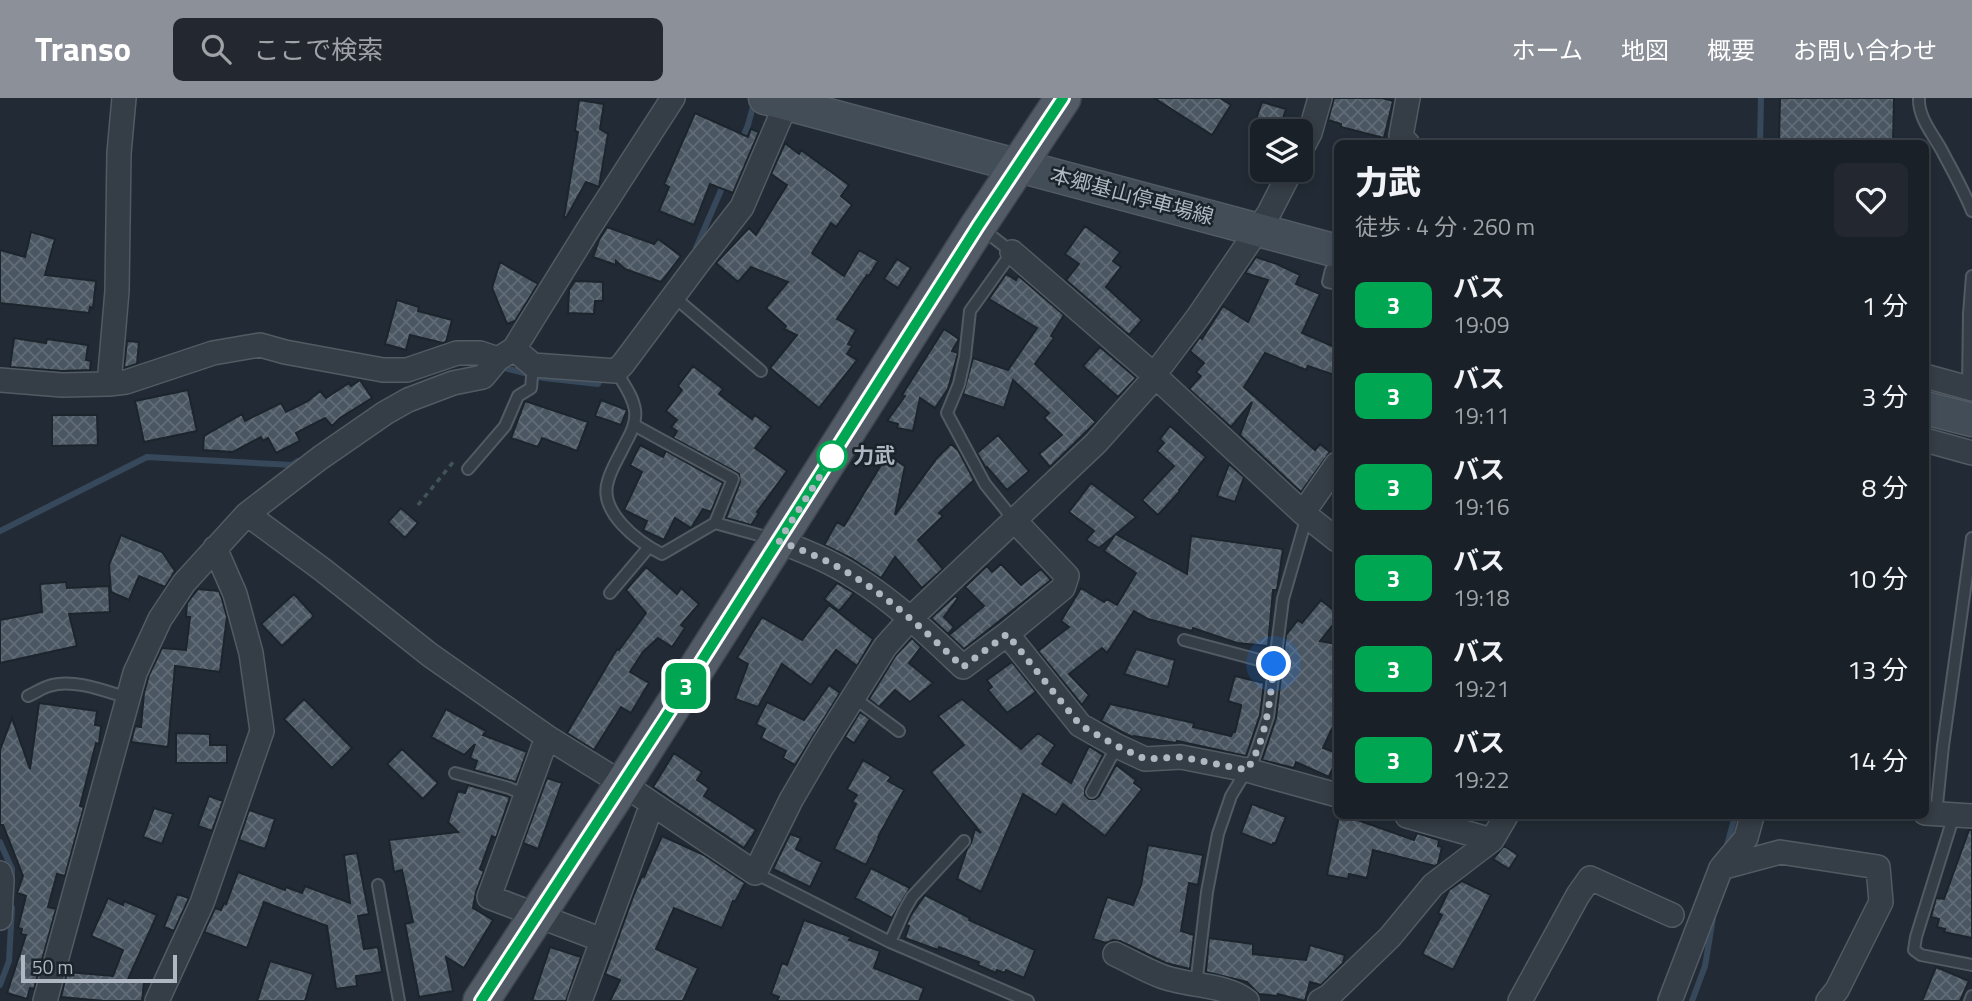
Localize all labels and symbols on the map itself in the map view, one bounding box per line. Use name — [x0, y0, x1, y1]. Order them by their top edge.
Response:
street label: 本郷基山停車場線 — [1047, 158, 1218, 232]
place label: 力武 — [853, 439, 895, 471]
marker: 力武 — [817, 441, 847, 471]
your location — [1256, 646, 1291, 681]
line badge: 3 — [663, 663, 709, 709]
scale bar — [21, 952, 177, 984]

